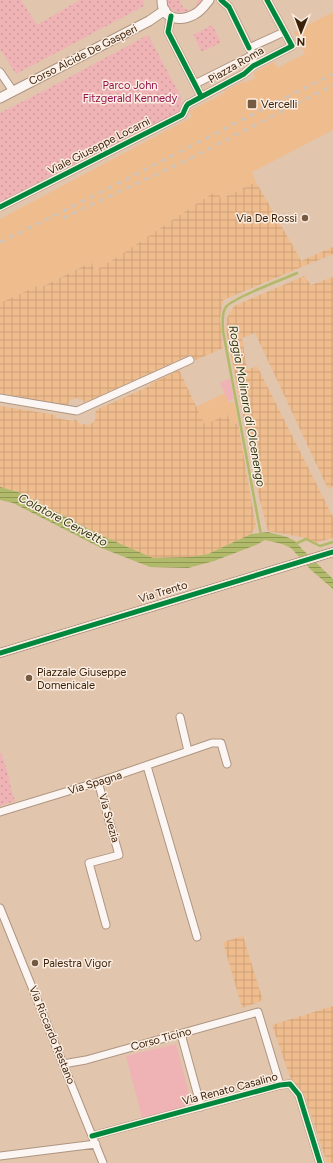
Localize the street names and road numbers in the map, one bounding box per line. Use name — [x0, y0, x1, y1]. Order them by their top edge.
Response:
street label: Corso Alcide De Gasperi — [27, 22, 139, 88]
street label: Piazza Roma — [206, 44, 266, 86]
street label: Viale Giuseppe Locarni — [46, 115, 152, 177]
street label: Via Trento — [137, 578, 189, 606]
street label: Via Spagna — [67, 769, 123, 797]
street label: Via Svezia — [96, 792, 122, 844]
street label: Via Riccardo Restano — [26, 984, 78, 1086]
street label: Corso Ticino — [129, 1025, 193, 1053]
street label: Via Renato Casalino — [181, 1070, 279, 1108]

